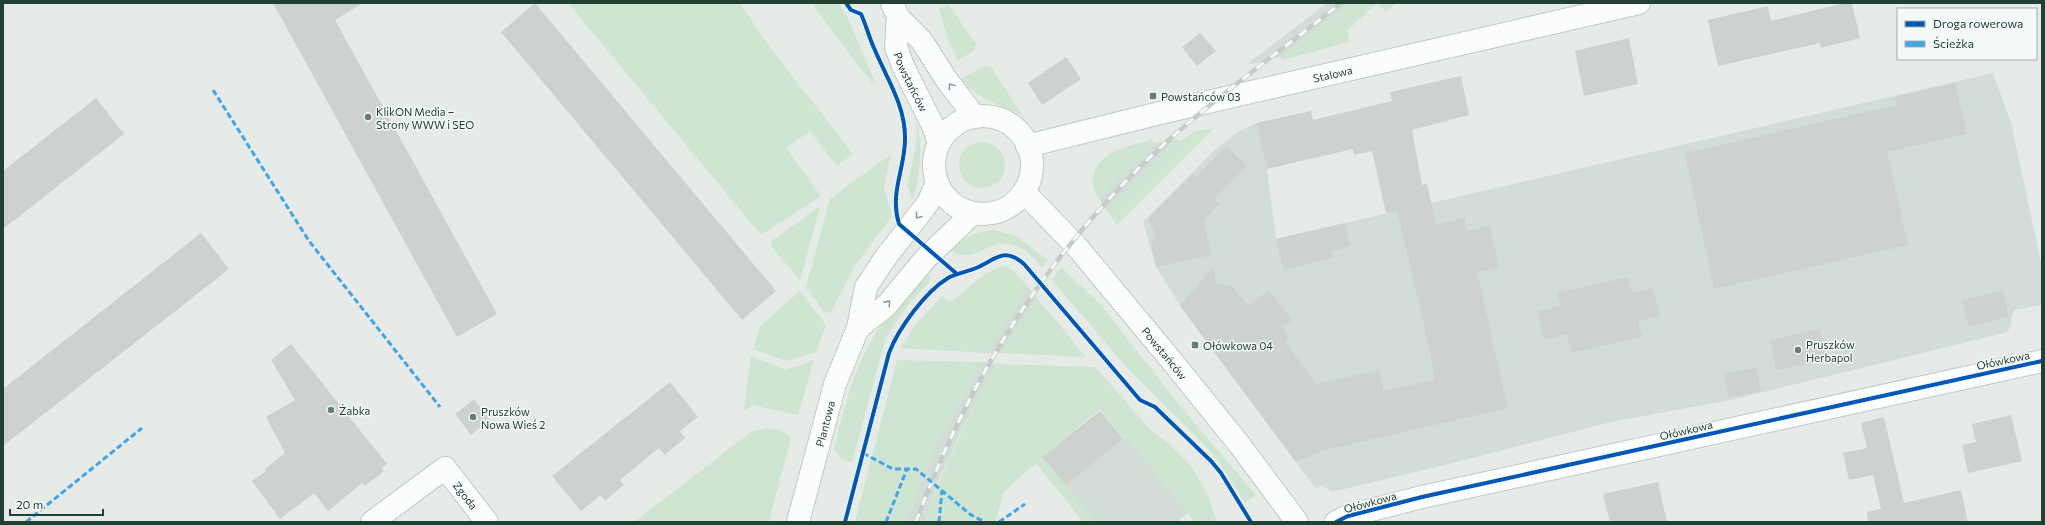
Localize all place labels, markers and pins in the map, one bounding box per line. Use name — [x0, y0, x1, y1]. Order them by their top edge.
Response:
place label: Powstańców 03 — [1161, 90, 1241, 103]
marker: Powstańców 03 — [1148, 91, 1158, 101]
place label: KlikON Media – Strony WWW i SEO — [376, 105, 474, 131]
marker: KlikON Media – Strony WWW i SEO — [363, 112, 373, 122]
place label: Pruszków Herbapol — [1806, 338, 1855, 364]
place label: Ołówkowa 04 — [1203, 339, 1273, 352]
marker: Ołówkowa 04 — [1190, 340, 1200, 350]
marker: Pruszków Herbapol — [1793, 345, 1803, 355]
place label: Żabka — [339, 403, 370, 417]
marker: Żabka — [326, 405, 336, 415]
place label: Pruszków Nowa Wieś 2 — [481, 405, 545, 431]
marker: Pruszków Nowa Wieś 2 — [468, 412, 478, 422]

